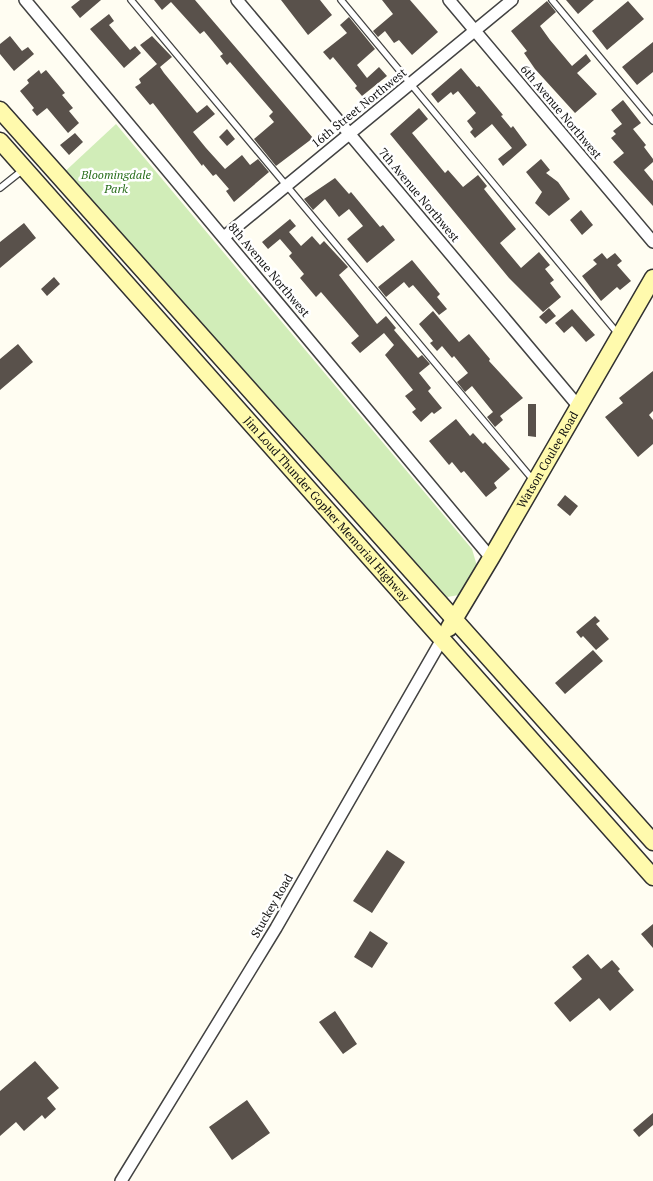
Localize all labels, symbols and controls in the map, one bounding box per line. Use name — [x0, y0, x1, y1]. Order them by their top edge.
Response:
street label: 6th Avenue Northwest — [518, 61, 606, 162]
street label: 16th Street Northwest — [308, 64, 410, 151]
street label: 7th Avenue Northwest — [376, 145, 463, 245]
park label: Bloomingdale Park — [80, 167, 151, 196]
street label: 8th Avenue Northwest — [226, 219, 314, 320]
street label: Watson Coulee Road — [513, 408, 581, 511]
street label: Jim Loud Thunder Gopher Memorial Highway — [241, 413, 414, 605]
street label: Stuckey Road — [247, 871, 296, 940]

